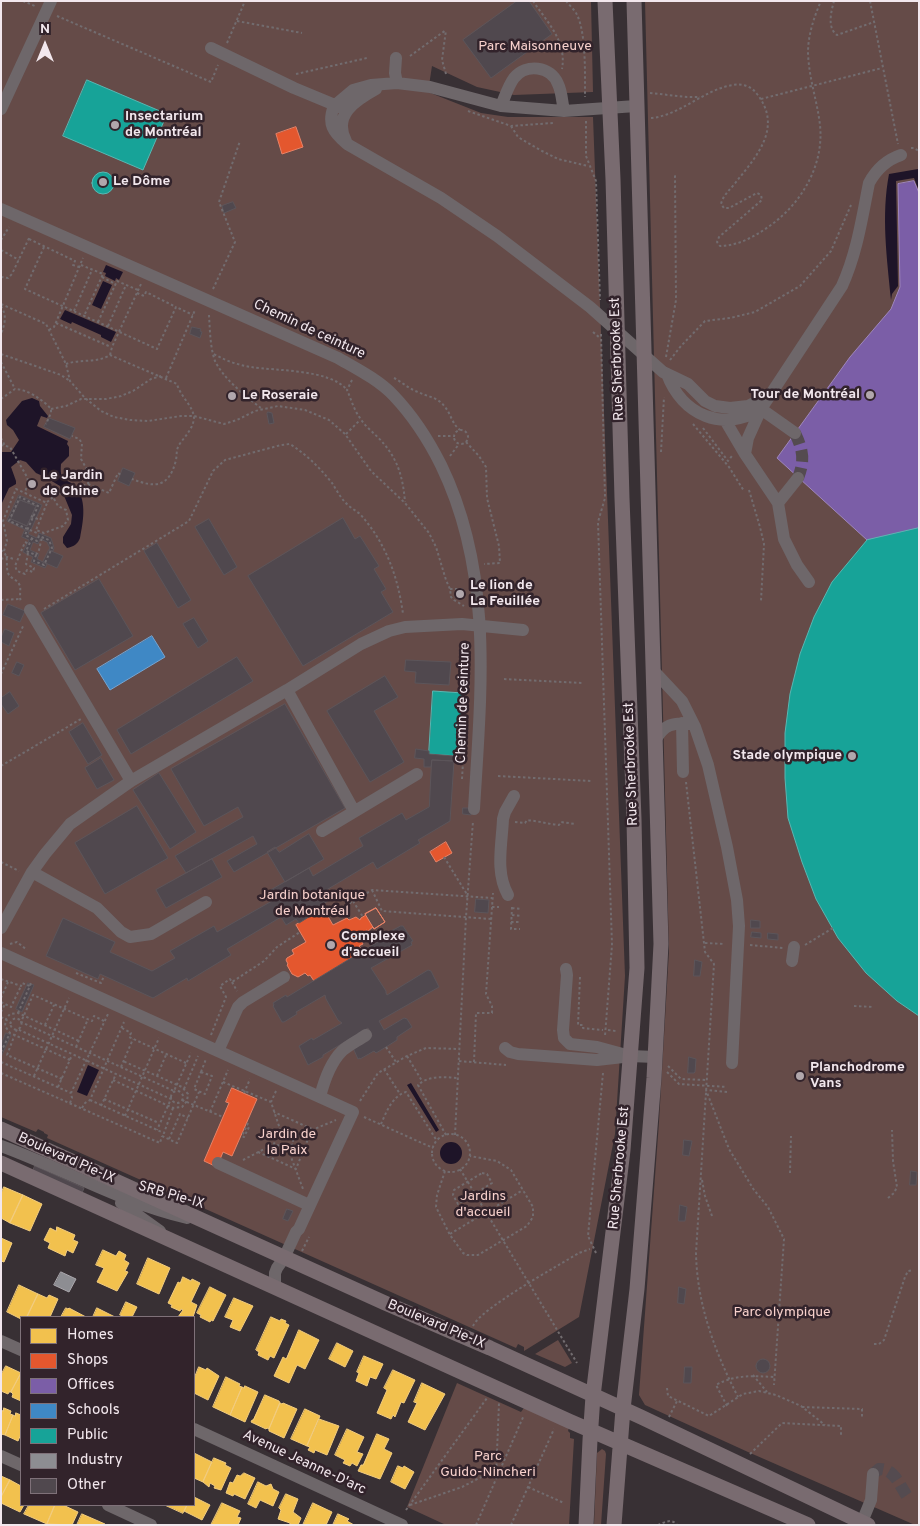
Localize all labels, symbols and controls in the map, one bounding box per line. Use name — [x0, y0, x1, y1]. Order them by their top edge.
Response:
north arrow — [20, 20, 70, 70]
text: N — [40, 21, 50, 38]
park label: Parc Maisonneuve — [478, 39, 592, 55]
place label: Insectarium de Montréal — [125, 109, 203, 142]
marker: Insectarium de Montréal — [109, 119, 121, 131]
place label: Le Dôme — [113, 174, 170, 190]
marker: Le Dôme — [97, 176, 109, 188]
street label: Chemin de ceinture — [250, 297, 368, 363]
street label: Rue Sherbrooke Est — [607, 297, 629, 421]
place label: Tour de Montréal — [751, 387, 860, 403]
place label: Le Roseraie — [242, 388, 318, 404]
marker: Tour de Montréal — [864, 389, 876, 401]
marker: Le Roseraie — [226, 390, 238, 402]
place label: Le Jardin de Chine — [42, 468, 103, 501]
marker: Le Jardin de Chine — [26, 478, 38, 490]
place label: Le lion de La Feuillée — [470, 578, 540, 610]
marker: Le lion de La Feuillée — [454, 588, 466, 600]
street label: Chemin de ceinture — [453, 642, 475, 764]
street label: Rue Sherbrooke Est — [621, 702, 643, 826]
place label: Stade olympique — [732, 748, 842, 764]
marker: Stade olympique — [846, 750, 858, 762]
park label: Jardin botanique de Montréal — [259, 888, 365, 920]
place label: Complexe d'accueil — [341, 929, 405, 962]
marker: Complexe d'accueil — [325, 939, 337, 951]
place label: Planchodrome Vans — [810, 1060, 905, 1092]
marker: Planchodrome Vans — [794, 1070, 806, 1082]
street label: Rue Sherbrooke Est — [606, 1106, 634, 1230]
park label: Jardin de la Paix — [258, 1127, 316, 1160]
street label: Boulevard Pie-IX — [15, 1130, 117, 1188]
street label: SRB Pie-IX — [136, 1179, 206, 1213]
park label: Jardins d'accueil — [456, 1189, 510, 1222]
street label: Boulevard Pie-IX — [385, 1297, 487, 1353]
park label: Parc olympique — [733, 1305, 831, 1321]
legend — [20, 1316, 195, 1506]
text: Homes — [67, 1326, 114, 1345]
text: Shops — [67, 1351, 108, 1370]
text: Offices — [67, 1376, 114, 1395]
text: Schools — [67, 1401, 120, 1420]
text: Public — [67, 1426, 108, 1445]
street label: Avenue Jeanne-D'arc — [240, 1427, 368, 1499]
park label: Parc Guido-Nincheri — [440, 1449, 536, 1481]
text: Industry — [67, 1451, 123, 1470]
text: Other — [67, 1476, 106, 1495]

